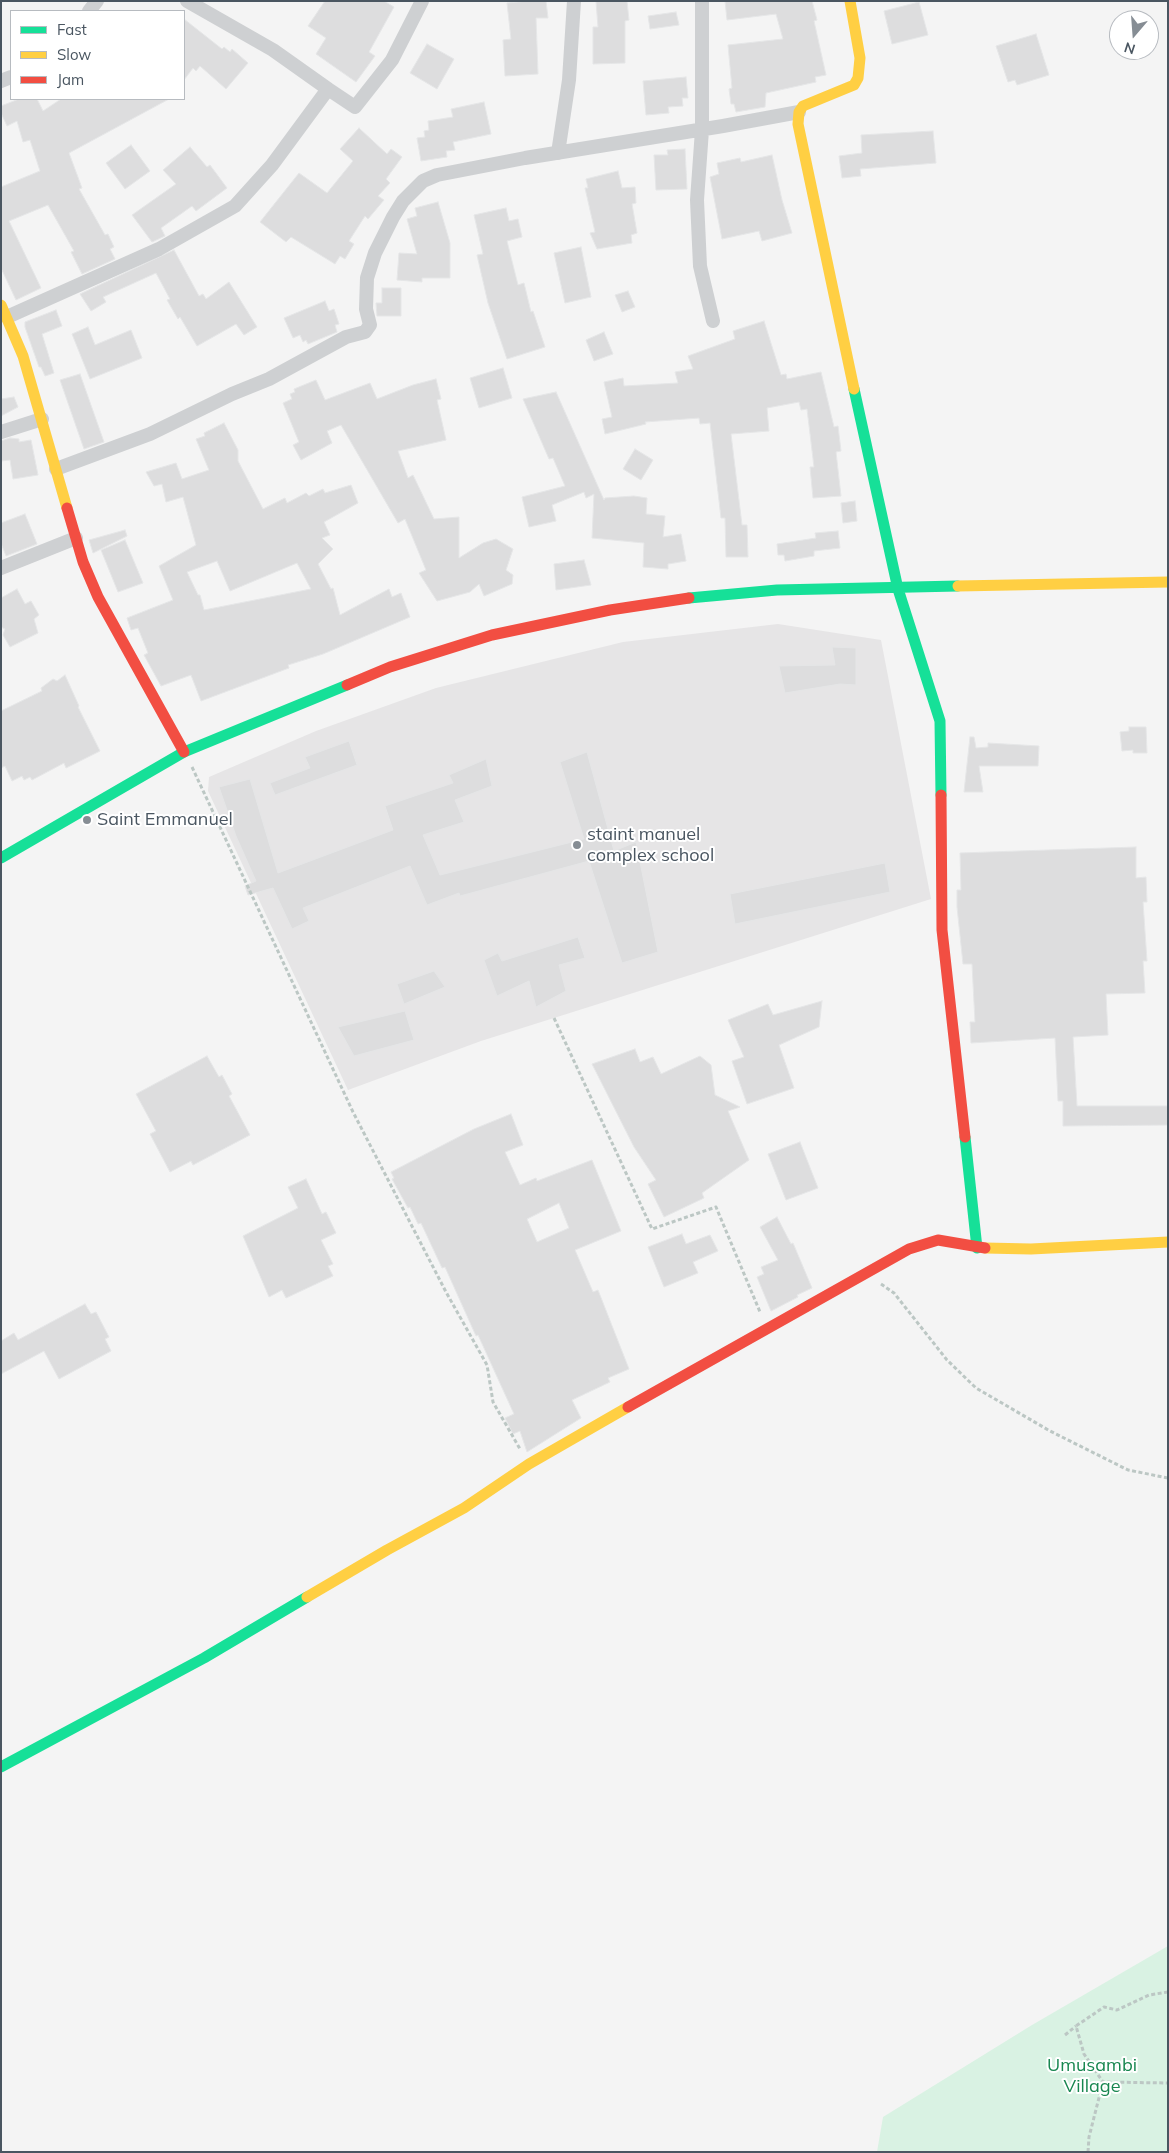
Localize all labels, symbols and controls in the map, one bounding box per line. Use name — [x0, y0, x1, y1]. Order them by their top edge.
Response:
legend — [10, 10, 185, 100]
north arrow — [1109, 10, 1159, 60]
text: Fast — [57, 20, 87, 39]
text: N — [1122, 38, 1137, 59]
text: Slow — [57, 45, 91, 64]
text: Jam — [57, 70, 84, 89]
place label: Saint Emmanuel — [97, 809, 233, 831]
marker: Saint Emmanuel — [81, 814, 93, 826]
place label: staint manuel complex school — [587, 824, 714, 866]
marker: staint manuel complex school — [571, 839, 583, 851]
park label: Umusambi Village — [1047, 2055, 1137, 2098]

